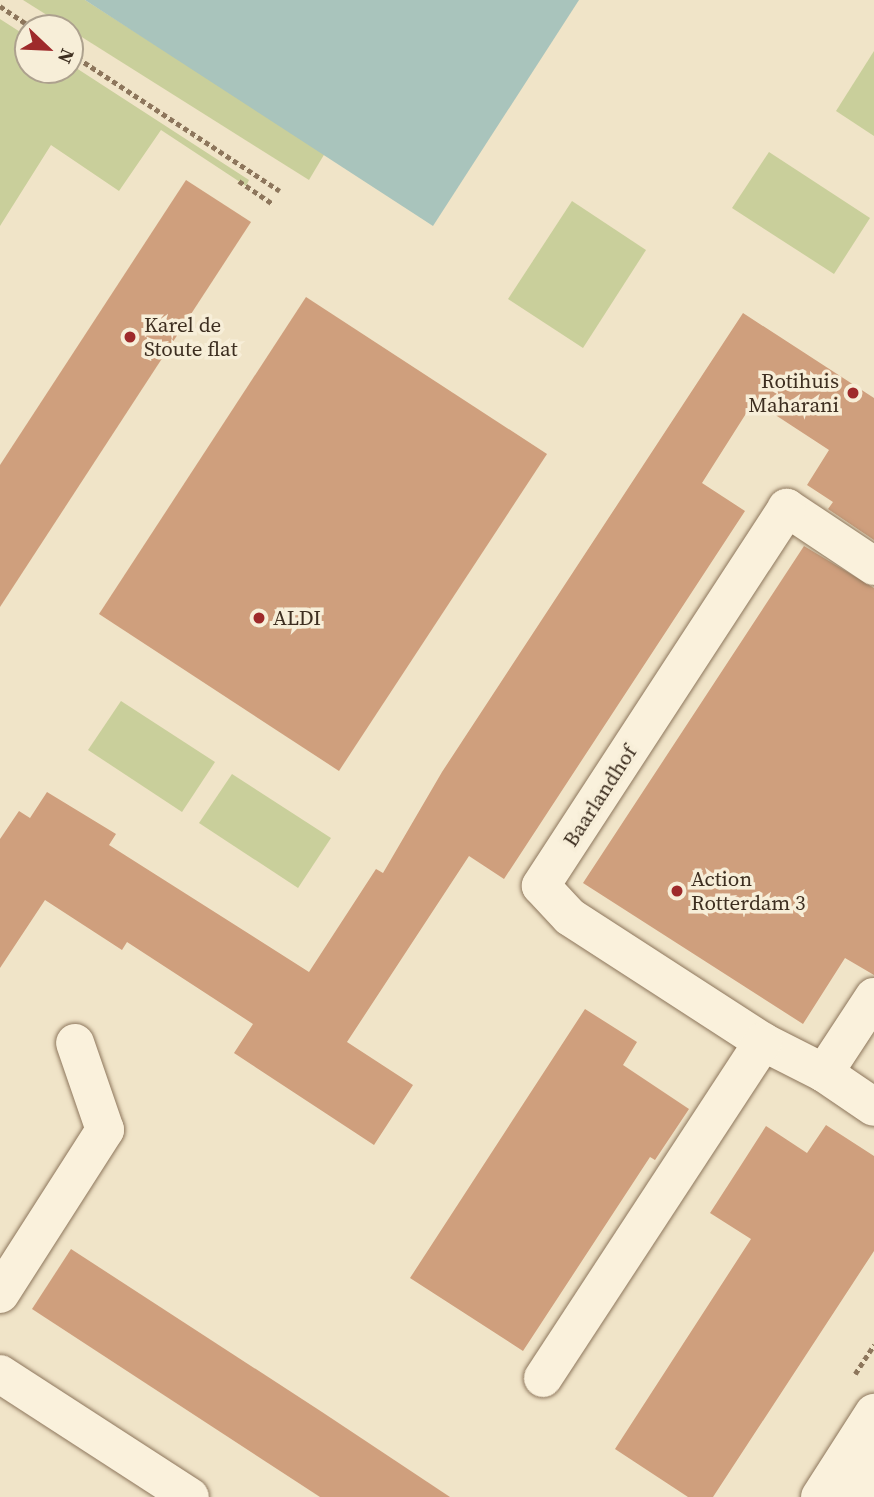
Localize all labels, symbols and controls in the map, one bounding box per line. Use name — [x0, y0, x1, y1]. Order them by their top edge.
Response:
north arrow — [14, 14, 84, 84]
text: N — [52, 45, 81, 68]
place label: Karel de Stoute flat — [144, 312, 238, 362]
marker: Karel de Stoute flat — [122, 329, 138, 345]
place label: Rotihuis Maharani — [748, 368, 839, 418]
marker: Rotihuis Maharani — [845, 385, 861, 401]
place label: ALDI — [273, 605, 321, 631]
marker: ALDI — [251, 610, 267, 626]
street label: Baarlandhof — [558, 741, 642, 851]
place label: Action Rotterdam 3 — [691, 866, 806, 916]
marker: Action Rotterdam 3 — [669, 883, 685, 899]

